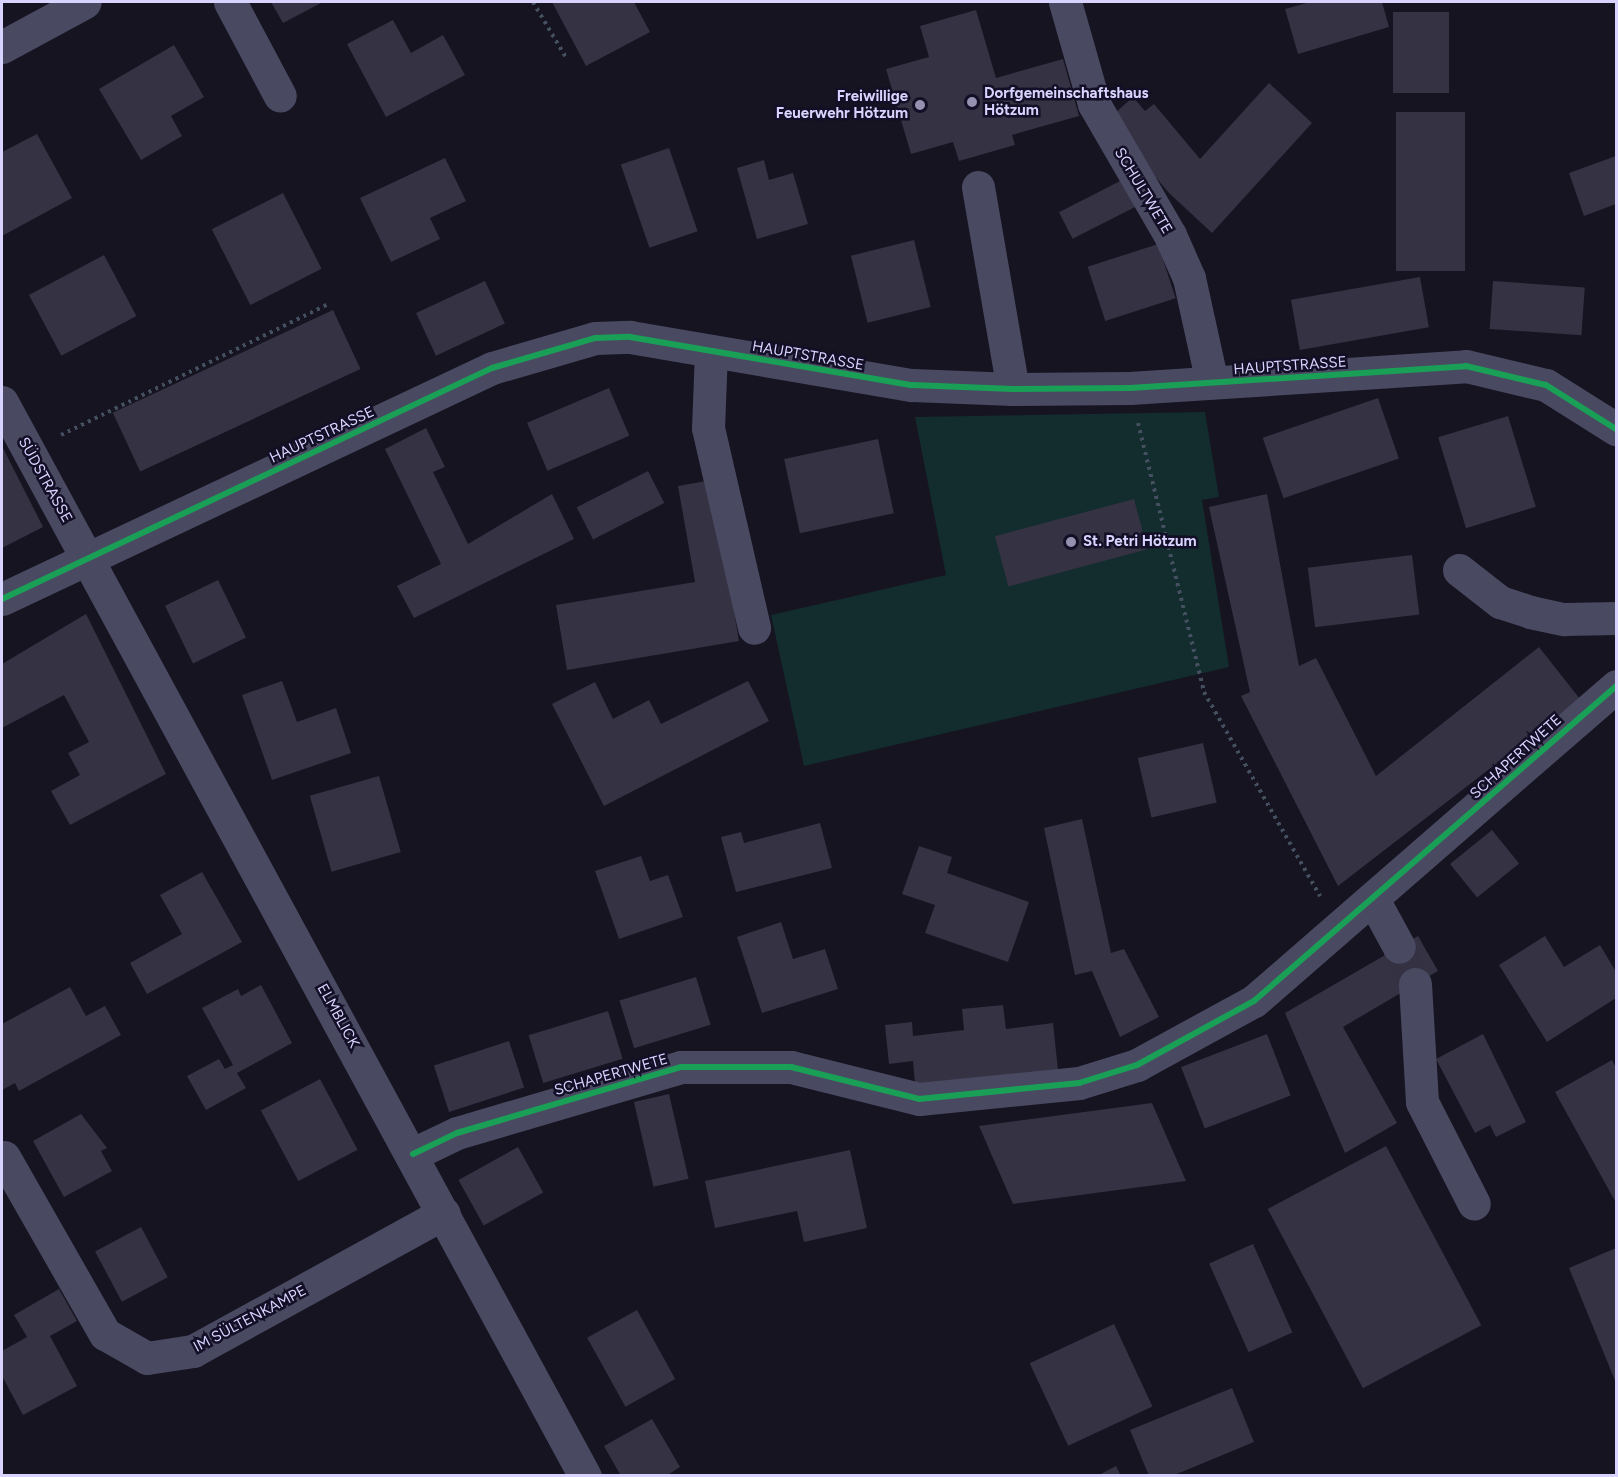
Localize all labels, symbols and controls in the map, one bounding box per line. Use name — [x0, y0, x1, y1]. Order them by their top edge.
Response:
place label: Dorfgemeinschaftshaus Hötzum — [984, 84, 1148, 119]
place label: Freiwillige Feuerwehr Hötzum — [776, 87, 908, 122]
marker: Dorfgemeinschaftshaus Hötzum — [965, 95, 979, 109]
marker: Freiwillige Feuerwehr Hötzum — [913, 98, 927, 112]
street label: SCHULTWETE — [1110, 145, 1176, 237]
street label: HAUPTSTRASSE — [751, 337, 865, 375]
street label: HAUPTSTRASSE — [1233, 353, 1347, 379]
street label: HAUPTSTRASSE — [267, 403, 377, 467]
street label: SÜDSTRASSE — [14, 434, 76, 526]
place label: St. Petri Hötzum — [1083, 533, 1197, 551]
marker: St. Petri Hötzum — [1064, 535, 1078, 549]
street label: SCHAPERTWETE — [1466, 711, 1566, 803]
street label: ELMBLICK — [313, 981, 363, 1051]
street label: SCHAPERTWETE — [552, 1050, 670, 1100]
street label: IM SÜLTENKAMPE — [190, 1282, 310, 1356]

